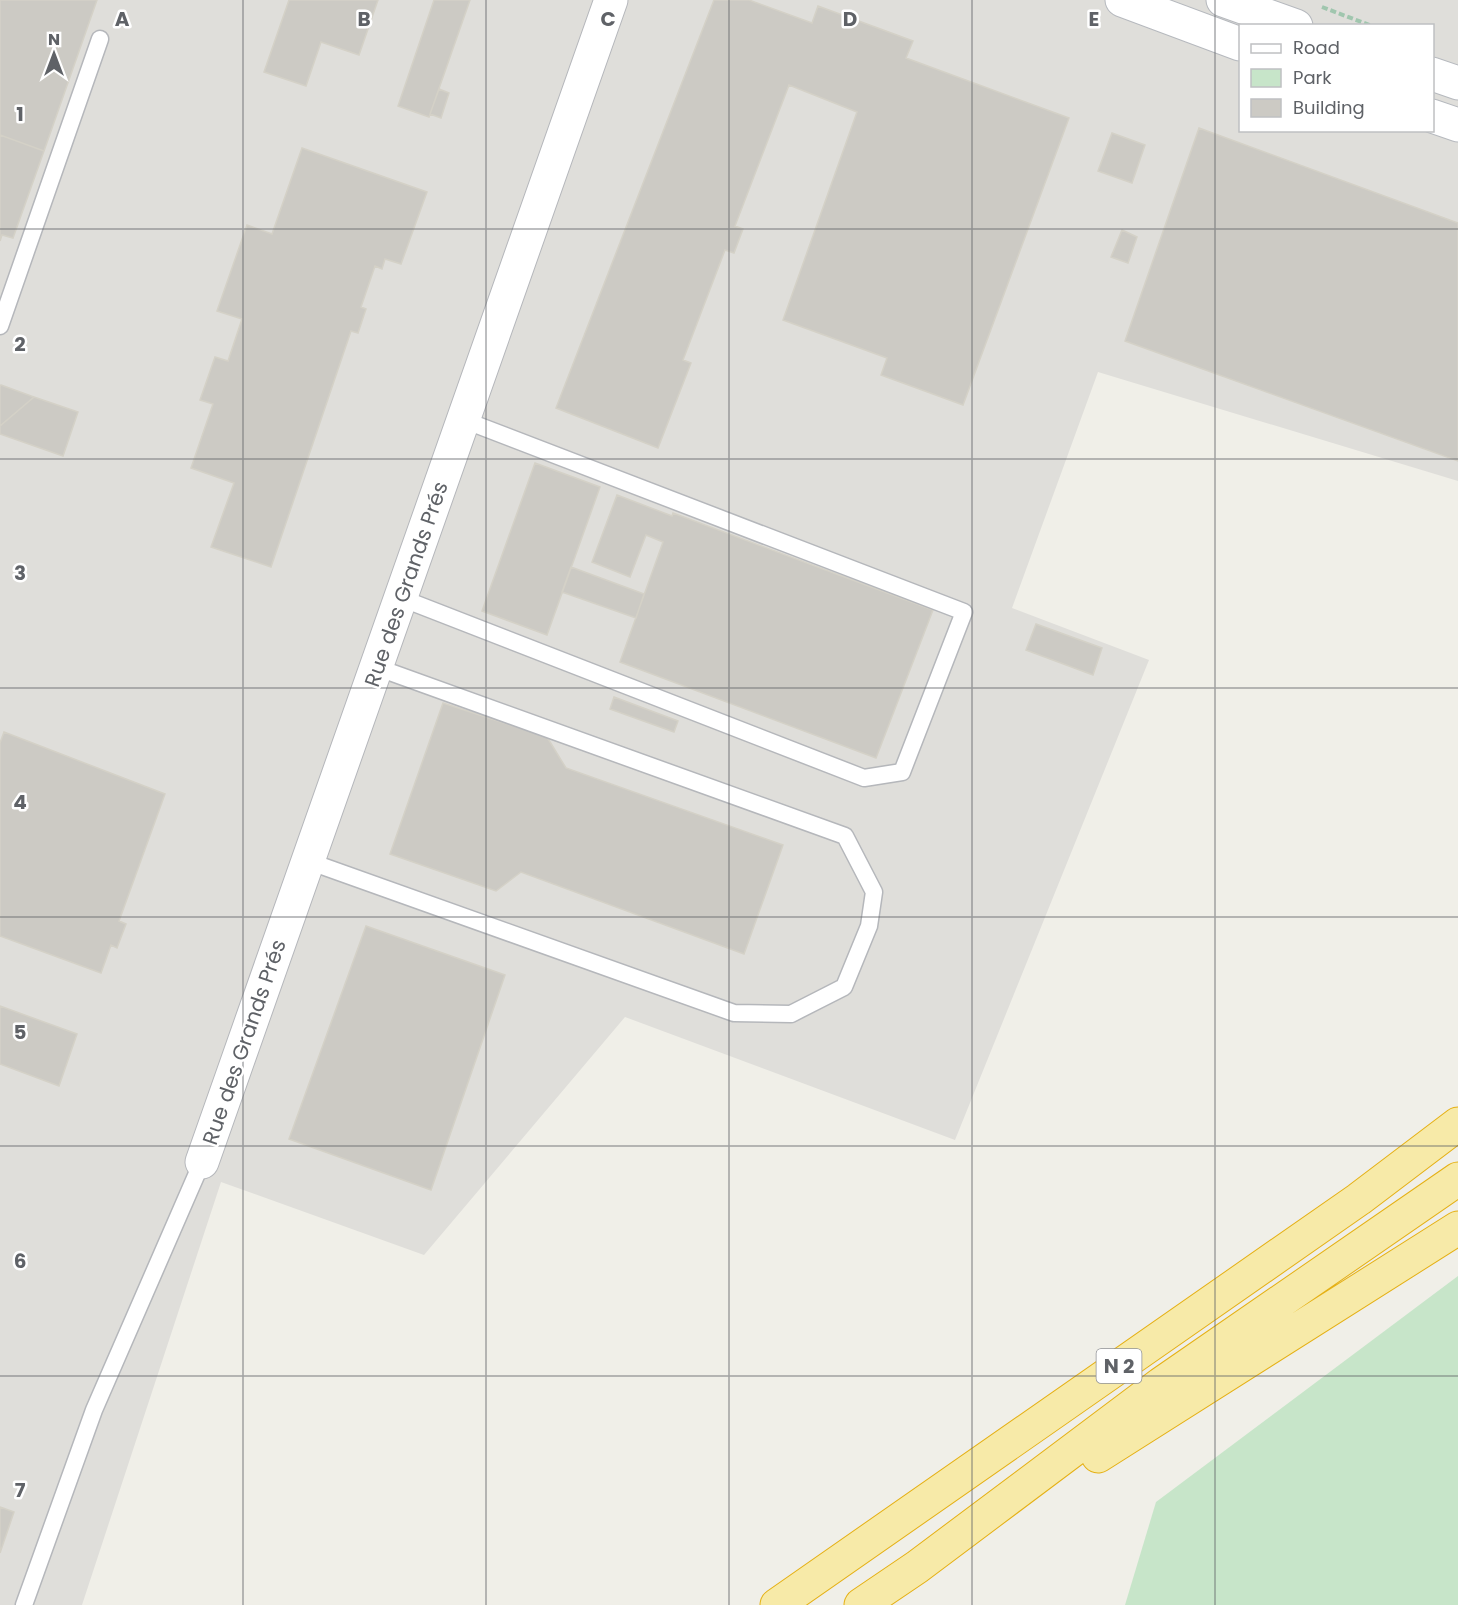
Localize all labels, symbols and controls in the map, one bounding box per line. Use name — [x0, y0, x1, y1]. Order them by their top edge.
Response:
text: A — [115, 5, 130, 33]
text: B — [357, 5, 371, 33]
text: C — [600, 5, 616, 33]
text: D — [843, 5, 857, 33]
text: E — [1089, 5, 1099, 33]
north arrow — [24, 24, 84, 84]
legend — [1239, 24, 1434, 132]
text: N — [48, 28, 60, 51]
text: Road — [1293, 35, 1340, 60]
text: Park — [1293, 65, 1332, 90]
text: Building — [1293, 95, 1365, 120]
text: 1 — [16, 100, 24, 128]
text: 2 — [14, 330, 26, 358]
street label: Rue des Grands Prés — [357, 478, 455, 690]
text: 3 — [14, 559, 26, 587]
text: 4 — [13, 788, 27, 816]
street label: Rue des Grands Prés — [195, 936, 293, 1148]
text: 5 — [14, 1018, 27, 1046]
text: 6 — [14, 1247, 26, 1275]
road number: N 2 — [1096, 1349, 1142, 1383]
text: 7 — [15, 1476, 26, 1504]

